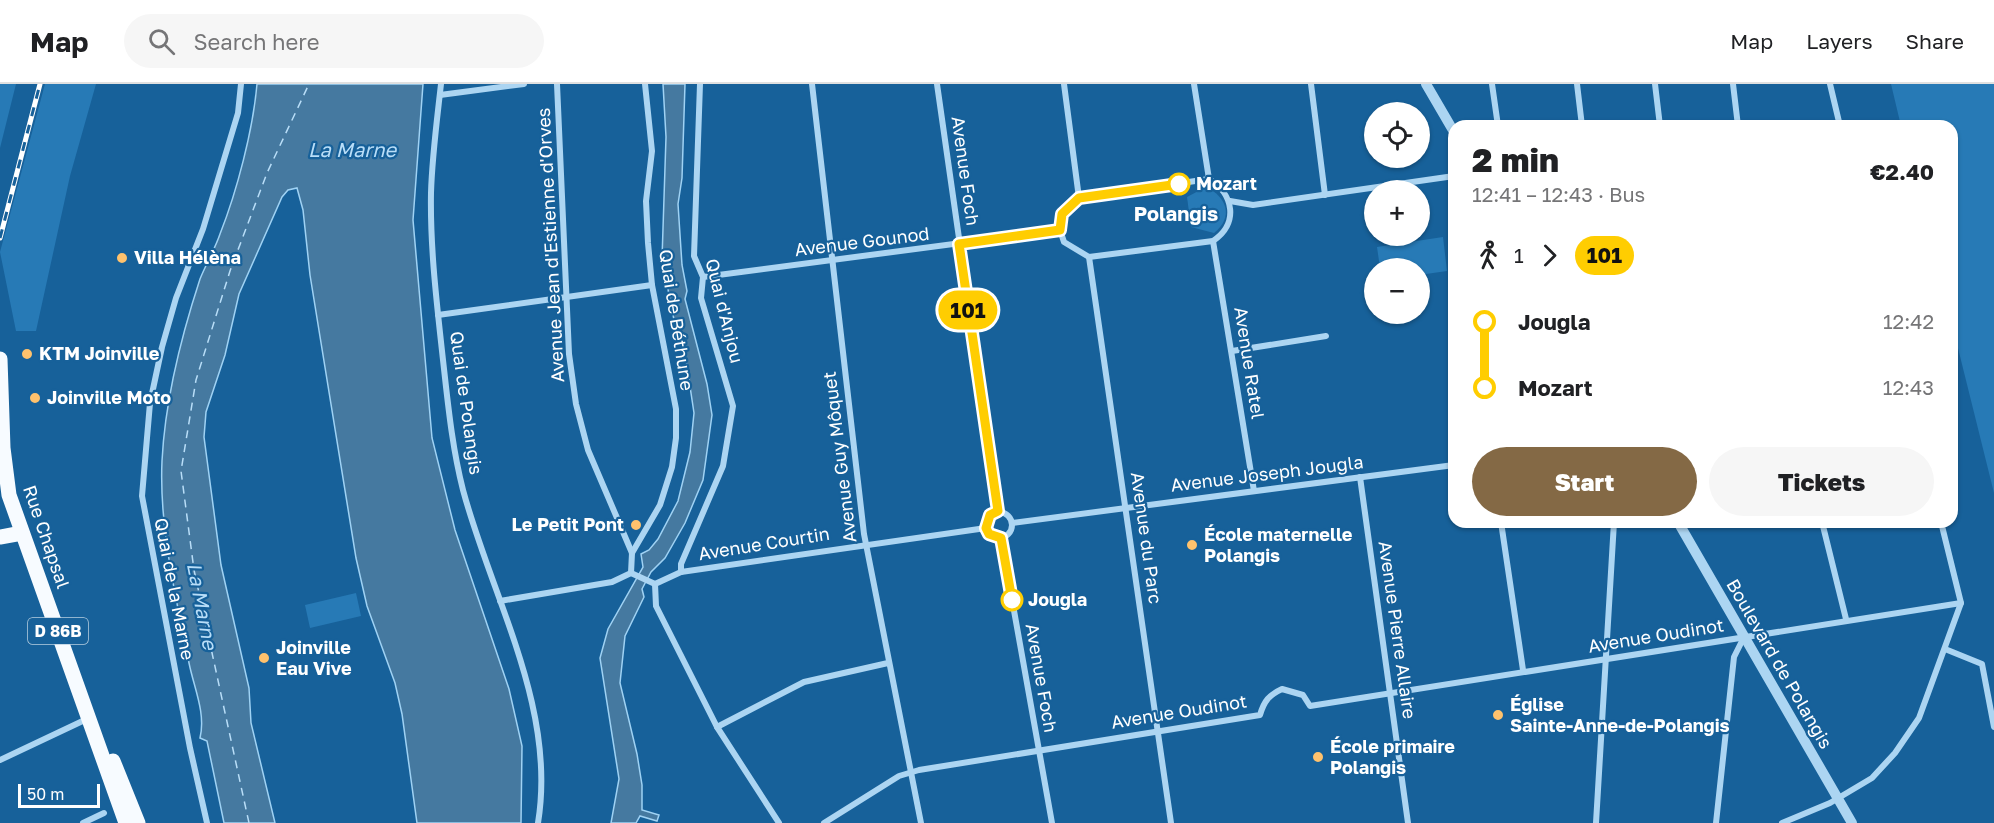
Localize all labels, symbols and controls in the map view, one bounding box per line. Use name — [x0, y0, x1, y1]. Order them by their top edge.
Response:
search box — [124, 14, 544, 68]
text: Map — [30, 25, 88, 58]
icon: search — [145, 25, 178, 58]
text: Search here — [193, 28, 319, 55]
text: Map — [1730, 28, 1773, 54]
text: Layers — [1806, 28, 1873, 54]
text: Share — [1906, 28, 1964, 54]
map controls — [1364, 102, 1430, 324]
button: locate — [1364, 102, 1430, 168]
street label: Avenue Jean d'Estienne d'Orves — [532, 107, 568, 383]
street label: Avenue Foch — [947, 115, 985, 227]
water label: La Marne — [308, 137, 397, 161]
text: 2 min — [1472, 140, 1559, 179]
text: €2.40 — [1870, 158, 1934, 185]
place label: Mozart — [1196, 172, 1257, 194]
marker: Mozart — [1168, 173, 1190, 195]
button: + — [1364, 180, 1430, 246]
text: 12:41 – 12:43 · Bus — [1472, 182, 1645, 206]
district label: Polangis — [1134, 201, 1218, 225]
street label: Avenue Gounod — [793, 222, 930, 260]
icon: walk — [1472, 239, 1505, 272]
icon: forward — [1533, 239, 1566, 272]
text: 101 — [1587, 242, 1622, 268]
text: 1 — [1514, 243, 1524, 267]
place label: Villa Hélèna — [134, 246, 241, 268]
street label: Quai de Béthune — [655, 248, 699, 392]
marker: Villa Hélèna — [115, 251, 129, 265]
street label: Quai d'Anjou — [701, 256, 749, 365]
button: − — [1364, 258, 1430, 324]
line badge: 101 — [934, 290, 1002, 330]
text: 101 — [950, 297, 986, 323]
street label: Avenue Ratel — [1230, 305, 1270, 421]
text: Jougla — [1518, 308, 1591, 335]
text: 12:42 — [1883, 309, 1934, 333]
street label: Quai de Polangis — [446, 330, 488, 476]
place label: KTM Joinville — [39, 342, 160, 364]
marker: KTM Joinville — [20, 347, 34, 361]
street label: Avenue Guy Môquet — [818, 370, 860, 544]
text: Mozart — [1518, 374, 1592, 401]
text: 12:43 — [1883, 375, 1934, 399]
place label: Joinville Moto — [47, 386, 171, 408]
marker: Joinville Moto — [28, 391, 42, 405]
button: Start — [1472, 447, 1697, 516]
button: Tickets — [1709, 447, 1934, 516]
street label: Avenue Joseph Jougla — [1169, 450, 1365, 496]
street label: Avenue du Parc — [1127, 471, 1167, 605]
street label: Rue Chapsal — [19, 482, 75, 591]
place label: Le Petit Pont — [512, 513, 624, 535]
street label: Quai de la Marne — [150, 516, 200, 662]
marker: Le Petit Pont — [629, 518, 643, 532]
street label: Avenue Courtin — [697, 522, 831, 564]
place label: École maternelle Polangis — [1204, 523, 1353, 566]
marker: École maternelle Polangis — [1185, 538, 1199, 552]
street label: Avenue Pierre Allaire — [1375, 540, 1421, 720]
water label: La Marne — [183, 560, 223, 653]
street label: Boulevard de Polangis — [1722, 575, 1837, 752]
place label: Jougla — [1028, 588, 1087, 610]
marker: Jougla — [1001, 589, 1023, 611]
street label: Avenue Oudinot — [1586, 613, 1725, 657]
road number: D 86B — [28, 618, 88, 644]
street label: Avenue Foch — [1022, 622, 1062, 734]
place label: Joinville Eau Vive — [276, 636, 352, 679]
marker: Joinville Eau Vive — [257, 651, 271, 665]
street label: Avenue Oudinot — [1109, 689, 1248, 733]
place label: Église Sainte-Anne-de-Polangis — [1510, 693, 1730, 736]
marker: Église Sainte-Anne-de-Polangis — [1491, 708, 1505, 722]
place label: École primaire Polangis — [1330, 735, 1455, 778]
marker: École primaire Polangis — [1311, 750, 1325, 764]
scale bar — [18, 781, 100, 808]
text: 50 m — [27, 784, 64, 804]

